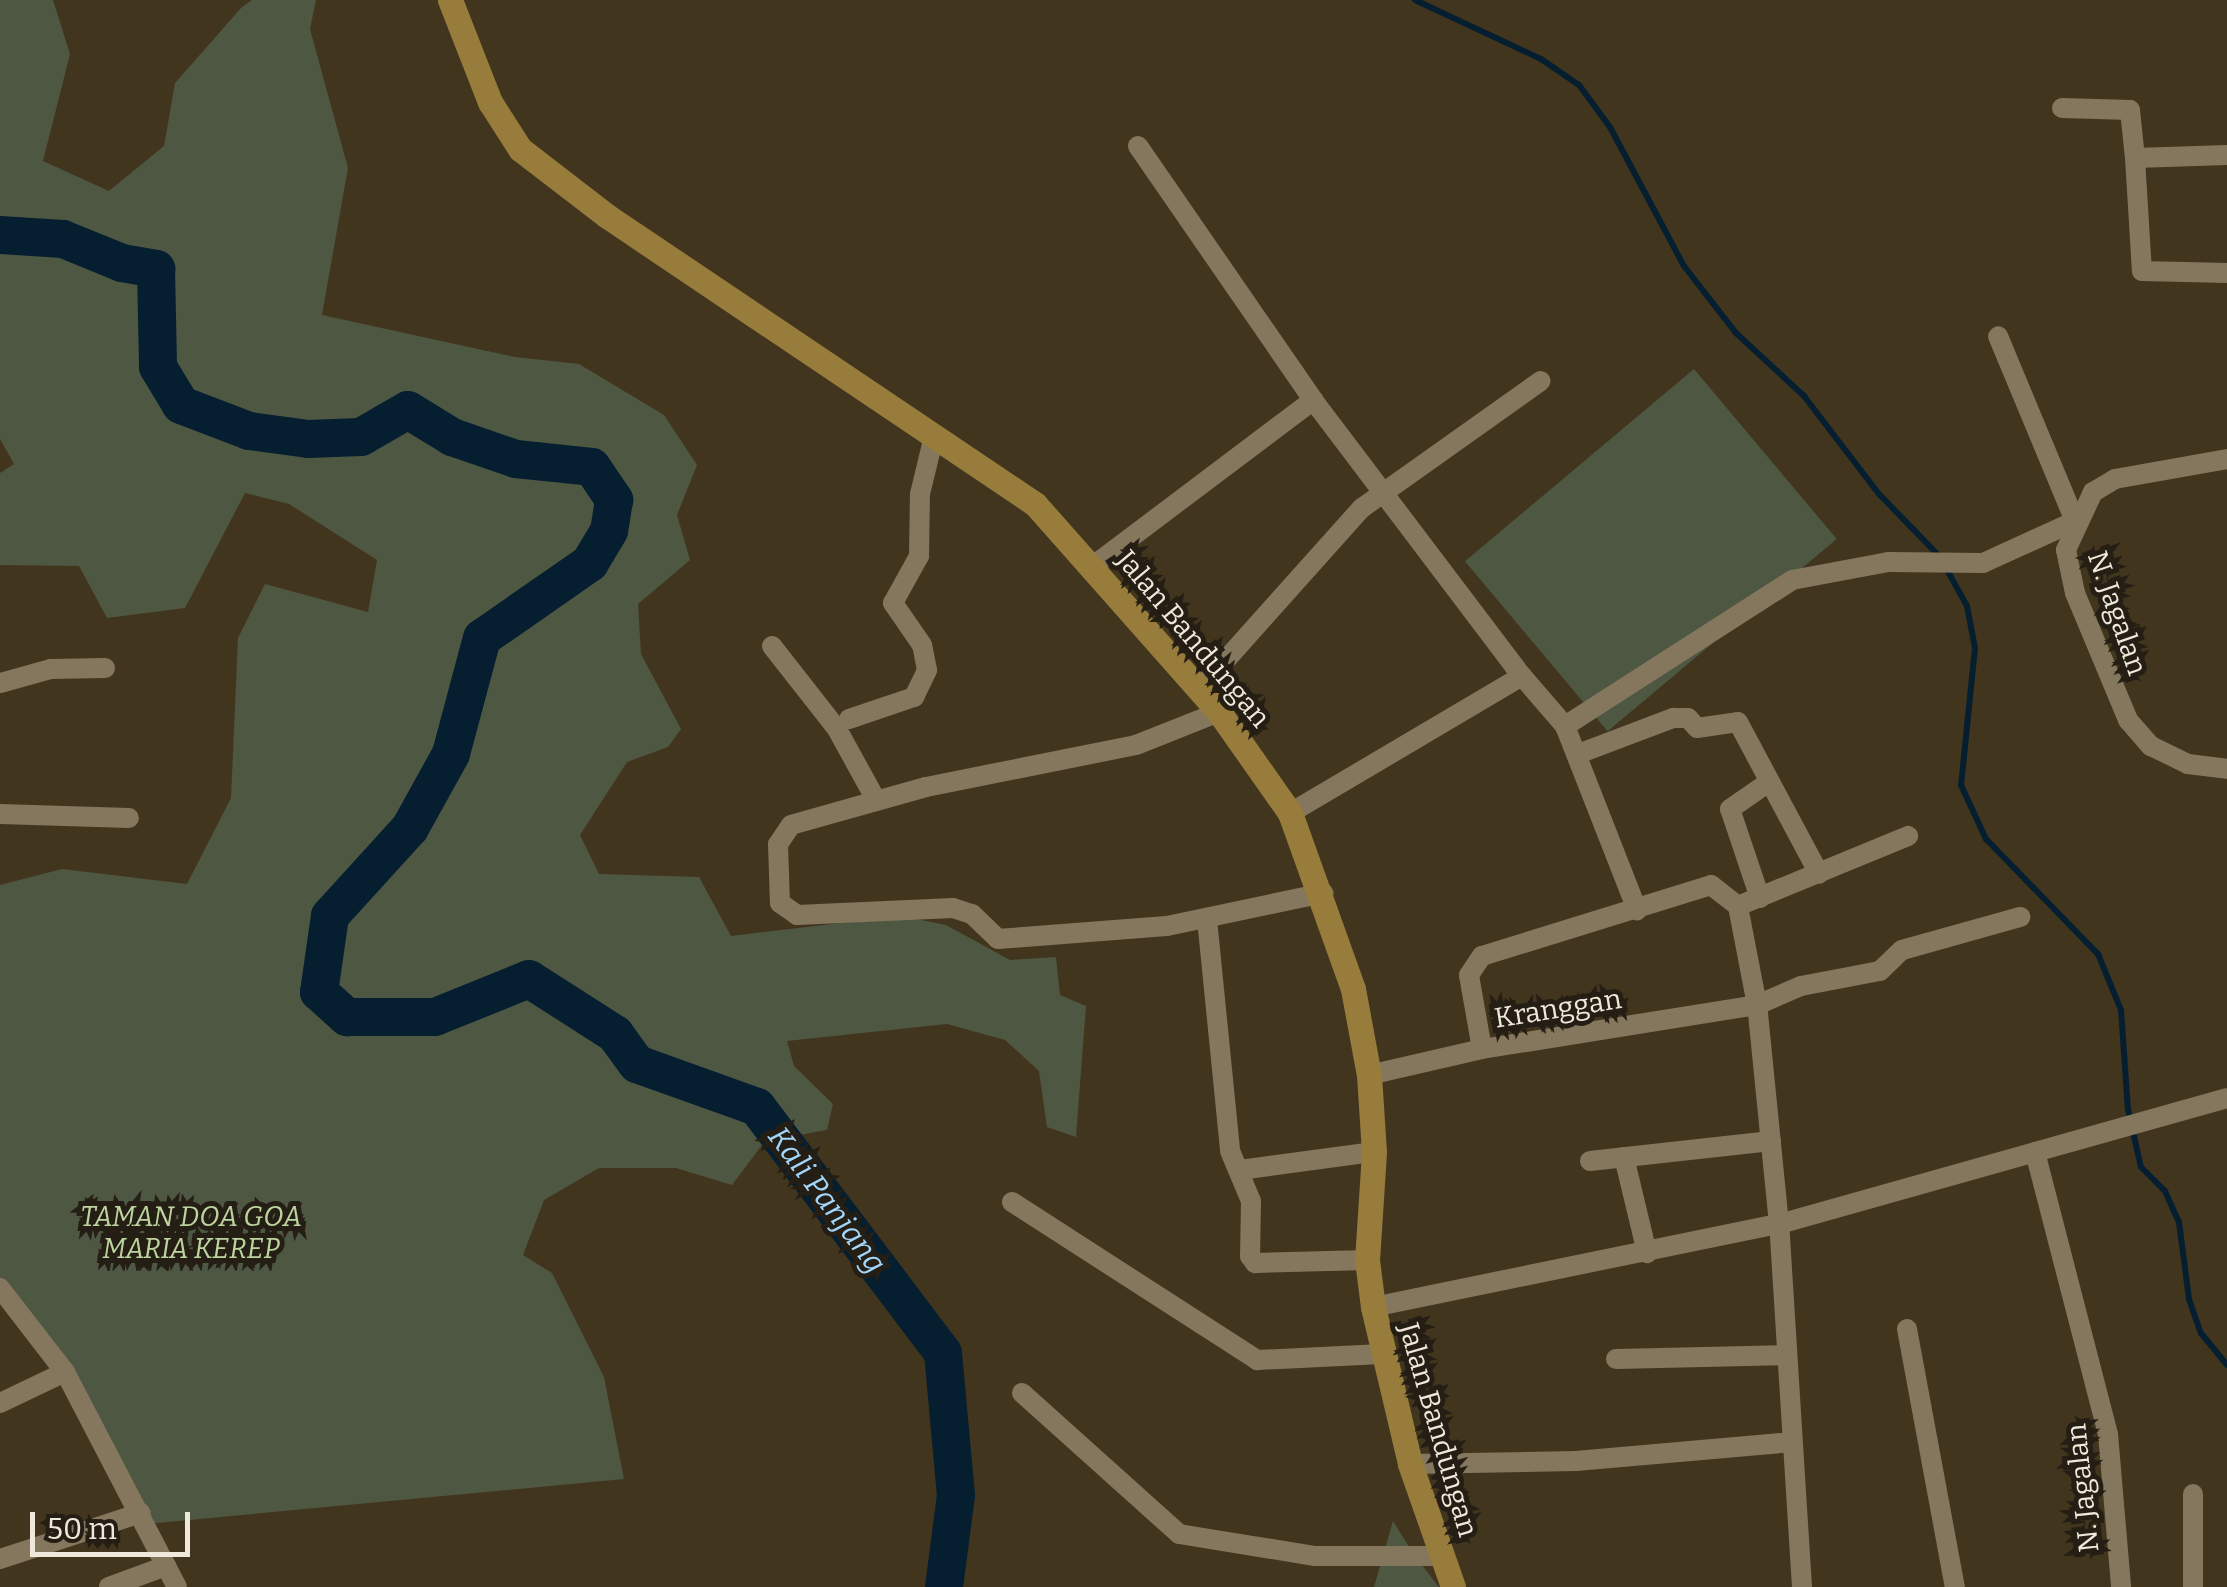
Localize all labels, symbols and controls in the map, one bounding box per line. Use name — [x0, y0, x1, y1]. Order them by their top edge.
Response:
street label: Jalan Bandungan — [1109, 544, 1277, 734]
street label: N. Jagalan — [2080, 547, 2154, 679]
street label: Kranggan — [1492, 982, 1624, 1036]
water label: Kali Panjang — [760, 1120, 894, 1280]
park label: TAMAN DOA GOA MARIA KEREP — [80, 1200, 302, 1266]
street label: Jalan Bandungan — [1391, 1319, 1485, 1541]
street label: N. Jagalan — [2060, 1422, 2106, 1554]
scale bar — [35, 1492, 195, 1554]
text: 50 m — [47, 1511, 117, 1547]

